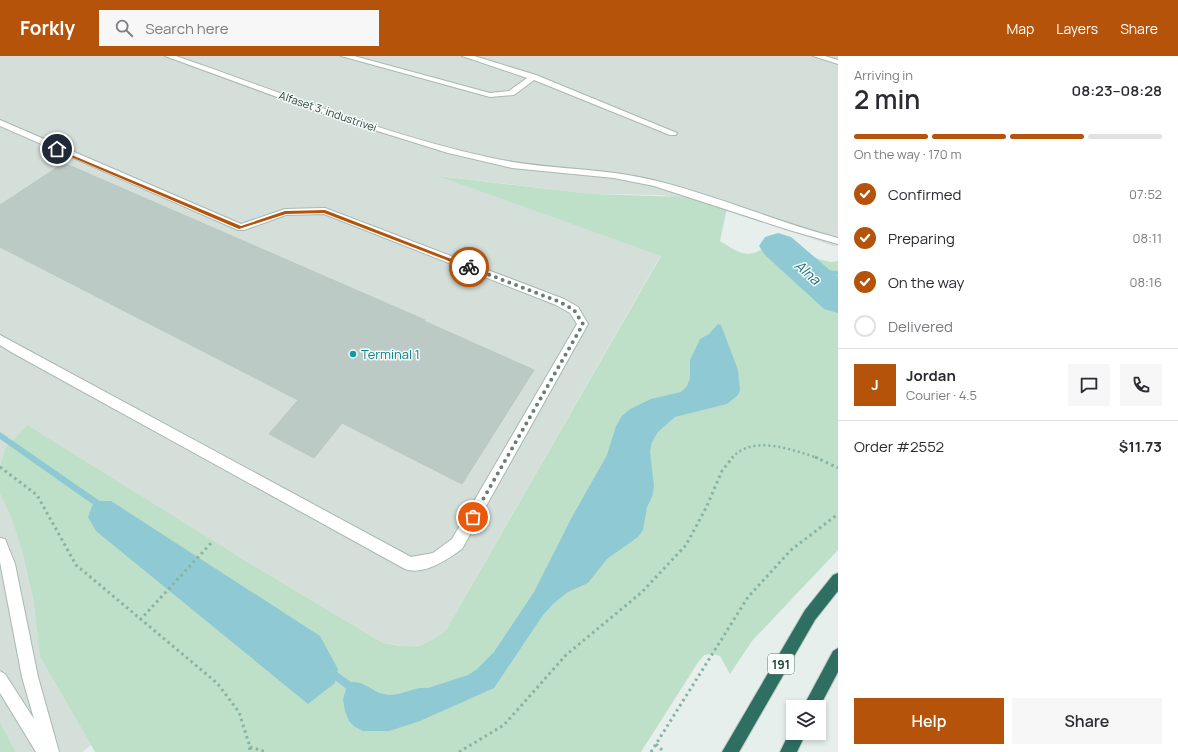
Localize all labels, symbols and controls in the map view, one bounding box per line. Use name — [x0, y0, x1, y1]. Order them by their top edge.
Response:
search box — [99, 10, 379, 46]
text: Forkly — [20, 15, 75, 41]
icon: search — [113, 17, 135, 39]
text: Search here — [145, 18, 229, 39]
text: Map — [1006, 19, 1034, 38]
text: Layers — [1056, 19, 1098, 38]
text: Share — [1120, 19, 1158, 38]
text: Arriving in — [854, 66, 913, 84]
text: 08:23–08:28 — [1072, 80, 1162, 101]
text: 2 min — [854, 81, 920, 117]
street label: Alfaset 3. industrivei — [277, 87, 379, 135]
pin — [40, 132, 74, 166]
icon: home — [46, 138, 68, 160]
text: On the way · 170 m — [854, 145, 961, 163]
icon: check — [854, 183, 876, 205]
text: Confirmed — [888, 184, 961, 205]
text: 07:52 — [1129, 185, 1162, 203]
icon: check — [854, 227, 876, 249]
text: Preparing — [888, 228, 955, 249]
text: 08:11 — [1132, 229, 1162, 247]
courier — [449, 247, 489, 287]
water label: Alna — [791, 255, 826, 289]
icon: bike — [458, 256, 480, 278]
icon: check — [854, 271, 876, 293]
text: On the way — [888, 272, 964, 293]
text: 08:16 — [1129, 273, 1162, 291]
text: Delivered — [888, 316, 953, 337]
place label: Terminal 1 — [361, 345, 420, 363]
marker: Terminal 1 — [348, 349, 358, 359]
button: chat — [1068, 364, 1110, 406]
button: phone — [1120, 364, 1162, 406]
text: Jordan — [906, 365, 956, 386]
text: J — [871, 374, 879, 395]
text: Courier · 4.5 — [906, 386, 977, 404]
text: Order #2552 — [854, 436, 944, 457]
text: $11.73 — [1119, 436, 1162, 457]
pin — [456, 500, 490, 534]
icon: bag — [462, 506, 484, 528]
road number: 191 — [768, 654, 794, 674]
button: Help — [854, 698, 1004, 744]
button: Share — [1012, 698, 1162, 744]
map controls — [786, 700, 826, 740]
button: layers — [786, 700, 826, 740]

